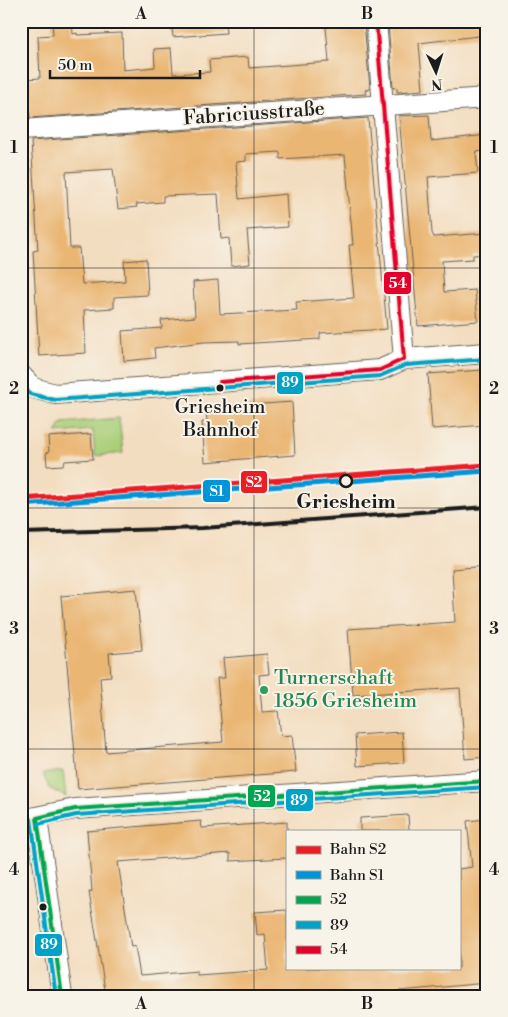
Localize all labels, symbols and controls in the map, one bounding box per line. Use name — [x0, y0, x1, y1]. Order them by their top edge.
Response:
text: A — [134, 4, 147, 24]
text: B — [361, 4, 373, 24]
scale bar — [50, 48, 200, 80]
north arrow — [410, 48, 460, 98]
text: 50 m — [58, 56, 92, 75]
text: N — [431, 75, 443, 93]
street label: Fabriciusstraße — [182, 97, 326, 131]
text: 1 — [10, 138, 18, 158]
text: 1 — [490, 138, 498, 158]
line badge: 54 — [383, 271, 412, 295]
text: 54 — [389, 275, 407, 293]
line badge: 89 — [276, 371, 304, 395]
text: 89 — [281, 374, 299, 392]
text: 2 — [9, 379, 19, 399]
text: 2 — [489, 379, 499, 399]
marker: Griesheim Bahnhof — [215, 383, 225, 393]
place label: Griesheim Bahnhof — [175, 395, 266, 442]
line badge: S2 — [240, 470, 268, 494]
text: S2 — [246, 474, 263, 492]
marker: Griesheim — [339, 474, 353, 488]
line badge: S1 — [202, 479, 231, 503]
text: S1 — [210, 483, 225, 501]
place label: Griesheim — [296, 490, 396, 515]
text: 3 — [9, 619, 19, 639]
text: 3 — [489, 619, 499, 639]
place label: Turnerschaft 1856 Griesheim — [274, 666, 418, 714]
marker: Turnerschaft 1856 Griesheim — [258, 684, 270, 696]
line badge: 52 — [247, 784, 276, 808]
text: 52 — [253, 788, 271, 806]
line badge: 89 — [285, 788, 314, 812]
text: 89 — [290, 792, 308, 810]
legend — [286, 830, 460, 970]
text: Bahn S2 — [329, 840, 386, 859]
text: 4 — [9, 860, 20, 880]
text: 4 — [489, 860, 500, 880]
text: Bahn S1 — [329, 866, 385, 885]
text: 52 — [330, 890, 347, 909]
unlabelled marker — [38, 902, 48, 912]
text: 89 — [330, 916, 348, 935]
line badge: 89 — [34, 933, 63, 957]
text: 89 — [40, 936, 58, 954]
text: 54 — [330, 940, 348, 959]
text: A — [134, 994, 147, 1014]
text: B — [361, 994, 373, 1014]

